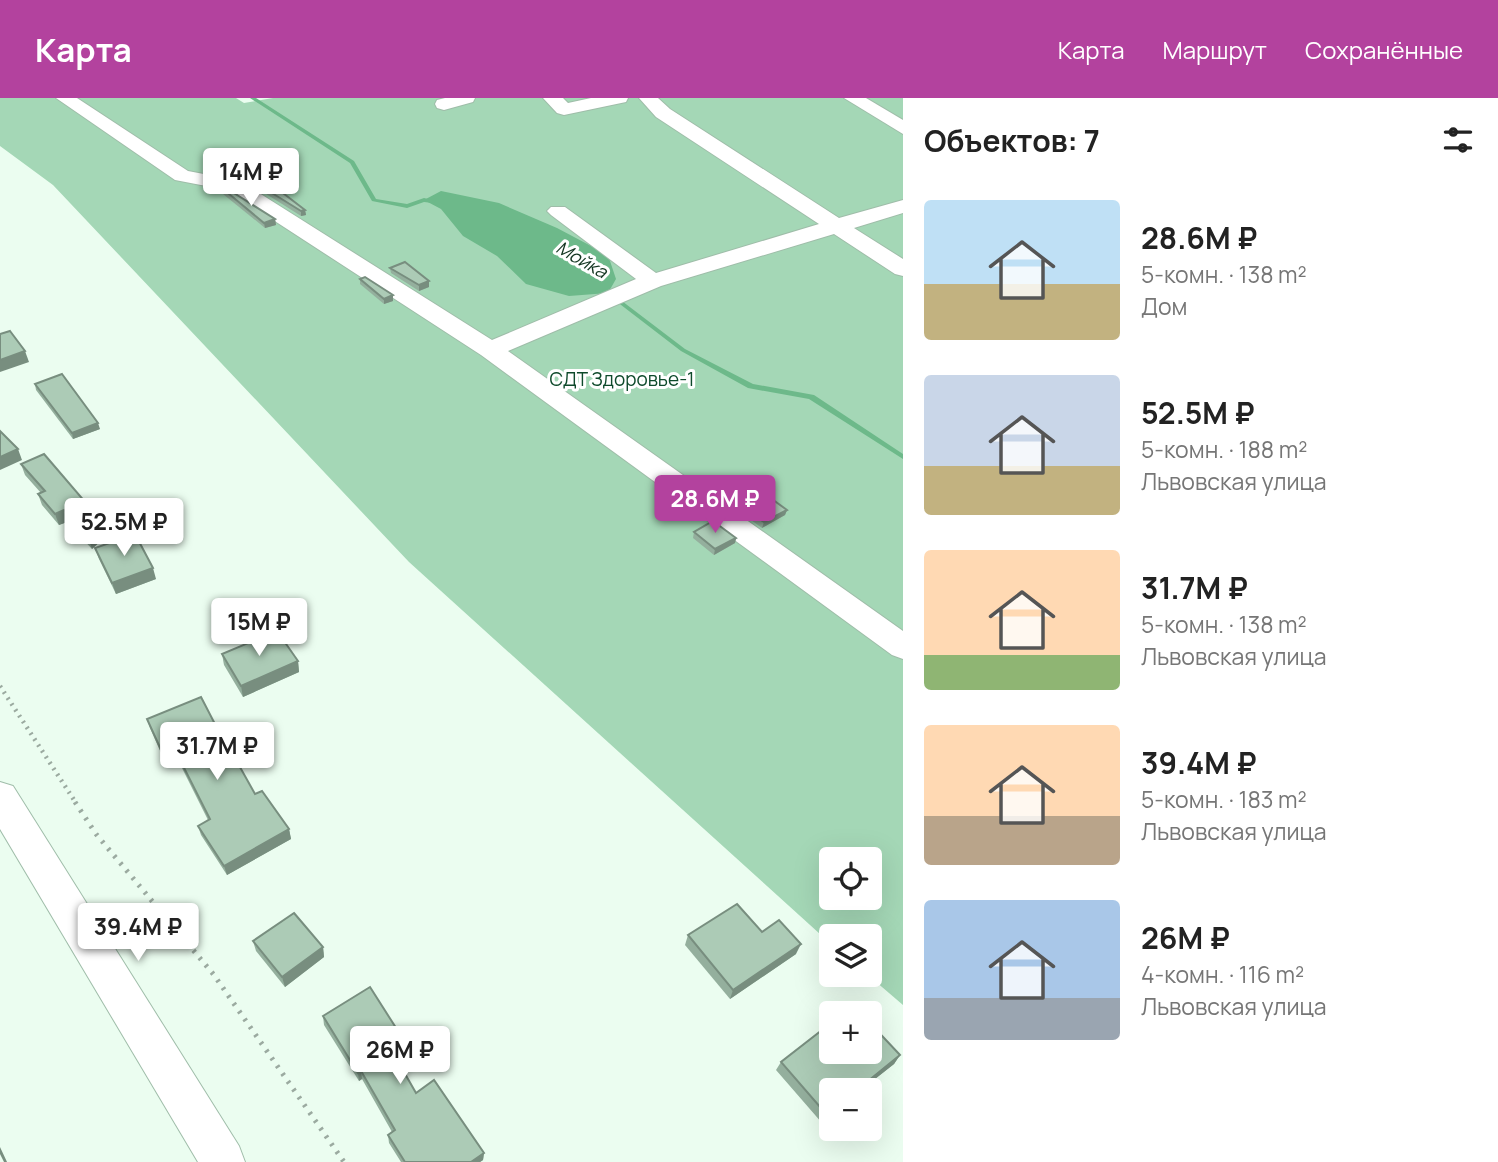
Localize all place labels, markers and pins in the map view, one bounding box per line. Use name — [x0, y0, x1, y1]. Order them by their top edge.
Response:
pin: 14M ₽ — [202, 148, 300, 208]
pin: 28.6M ₽ — [650, 476, 780, 535]
pin: 52.5M ₽ — [59, 498, 189, 558]
pin: 15M ₽ — [210, 598, 308, 658]
pin: 31.7M ₽ — [152, 722, 282, 782]
pin: 39.4M ₽ — [73, 904, 203, 963]
pin: 26M ₽ — [351, 1026, 449, 1086]

